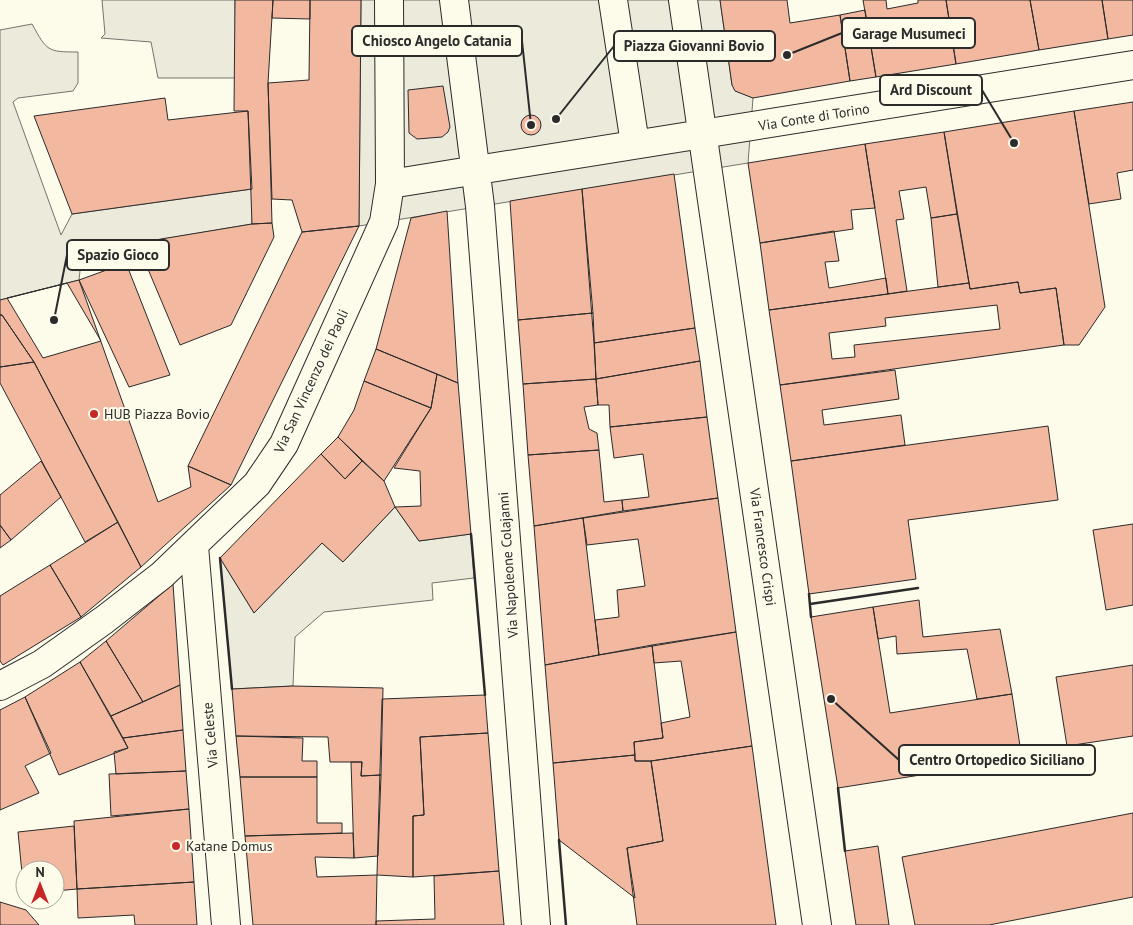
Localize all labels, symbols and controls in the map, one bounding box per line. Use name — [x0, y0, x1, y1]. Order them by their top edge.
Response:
callout: Garage Musumeci — [842, 18, 975, 48]
text: Garage Musumeci — [852, 24, 966, 43]
callout: Chiosco Angelo Catania — [352, 26, 522, 56]
text: Chiosco Angelo Catania — [362, 31, 512, 50]
callout: Piazza Giovanni Bovio — [614, 31, 775, 61]
text: Piazza Giovanni Bovio — [624, 36, 764, 55]
callout: Ard Discount — [880, 75, 982, 105]
text: Ard Discount — [890, 80, 973, 99]
street label: Via Conte di Torino — [756, 99, 871, 135]
callout: Spazio Gioco — [67, 240, 169, 270]
text: Spazio Gioco — [77, 245, 159, 264]
street label: Via San Vincenzo dei Paoli — [269, 306, 352, 457]
place label: HUB Piazza Bovio — [104, 405, 210, 423]
marker: HUB Piazza Bovio — [88, 408, 100, 420]
street label: Via Francesco Crispi — [746, 486, 780, 607]
street label: Via Napoleone Colajanni — [494, 491, 522, 640]
street label: Via Celeste — [198, 701, 222, 770]
callout: Centro Ortopedico Siciliano — [899, 745, 1095, 775]
text: Centro Ortopedico Siciliano — [909, 750, 1085, 769]
place label: Katane Domus — [186, 837, 273, 855]
marker: Katane Domus — [170, 840, 182, 852]
north arrow — [15, 860, 65, 910]
text: N — [35, 863, 45, 881]

